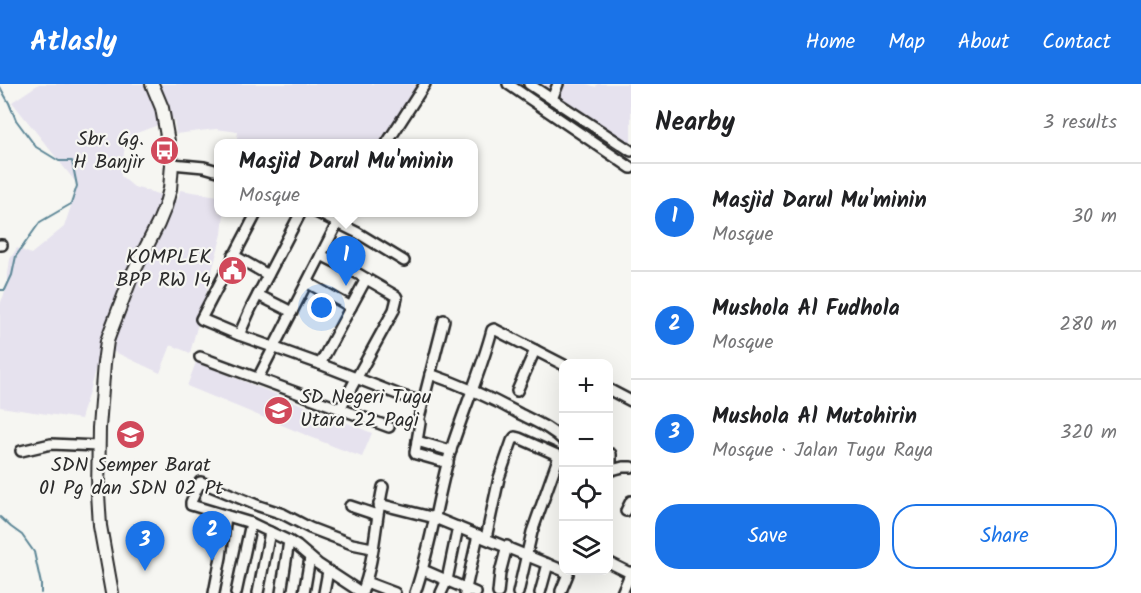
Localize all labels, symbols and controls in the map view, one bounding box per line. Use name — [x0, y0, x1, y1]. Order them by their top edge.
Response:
text: Atlasly — [30, 20, 117, 65]
text: Home — [806, 26, 855, 59]
text: Map — [888, 26, 925, 59]
text: About — [958, 26, 1009, 59]
text: Contact — [1042, 26, 1111, 59]
text: Nearby — [655, 102, 735, 144]
text: 3 results — [1043, 107, 1117, 139]
place label: Sbr. Gg. H Banjir — [73, 124, 145, 179]
bus stop icon: Sbr. Gg. H Banjir — [149, 135, 181, 167]
popup — [214, 139, 478, 217]
text: Masjid Darul Mu'minin — [239, 145, 453, 180]
text: Mosque — [239, 180, 300, 212]
text: Masjid Darul Mu'minin — [712, 184, 927, 219]
text: 1 — [671, 201, 678, 233]
text: 30 m — [1072, 201, 1117, 233]
text: Mosque — [712, 219, 773, 251]
pin: 1 — [326, 236, 366, 286]
place label: KOMPLEK BPP RW 14 — [116, 242, 211, 297]
public building icon: KOMPLEK BPP RW 14 — [216, 254, 248, 286]
text: Mushola Al Fudhola — [712, 292, 900, 327]
your location — [307, 293, 336, 322]
text: 2 — [669, 309, 680, 341]
text: 280 m — [1059, 309, 1117, 341]
text: Mosque — [712, 327, 773, 359]
map controls — [559, 359, 613, 575]
button: + — [559, 359, 613, 413]
place label: SD Negeri Tugu Utara 22 Pagi — [300, 382, 432, 437]
school or university icon: SD Negeri Tugu Utara 22 Pagi — [263, 394, 295, 426]
text: Mushola Al Mutohirin — [712, 400, 917, 435]
button: − — [559, 413, 613, 467]
text: 3 — [669, 417, 680, 449]
text: 320 m — [1060, 417, 1117, 449]
school or university icon: SDN Semper Barat 01 Pg dan SDN 02 Pt — [115, 419, 147, 451]
text: Mosque · Jalan Tugu Raya — [712, 435, 933, 467]
place label: SDN Semper Barat 01 Pg dan SDN 02 Pt — [39, 450, 223, 505]
button: locate — [559, 467, 613, 521]
button: Save — [655, 504, 880, 569]
button: Share — [892, 504, 1117, 569]
pin: 2 — [192, 512, 232, 561]
button: layers — [559, 521, 613, 575]
pin: 3 — [126, 522, 164, 571]

